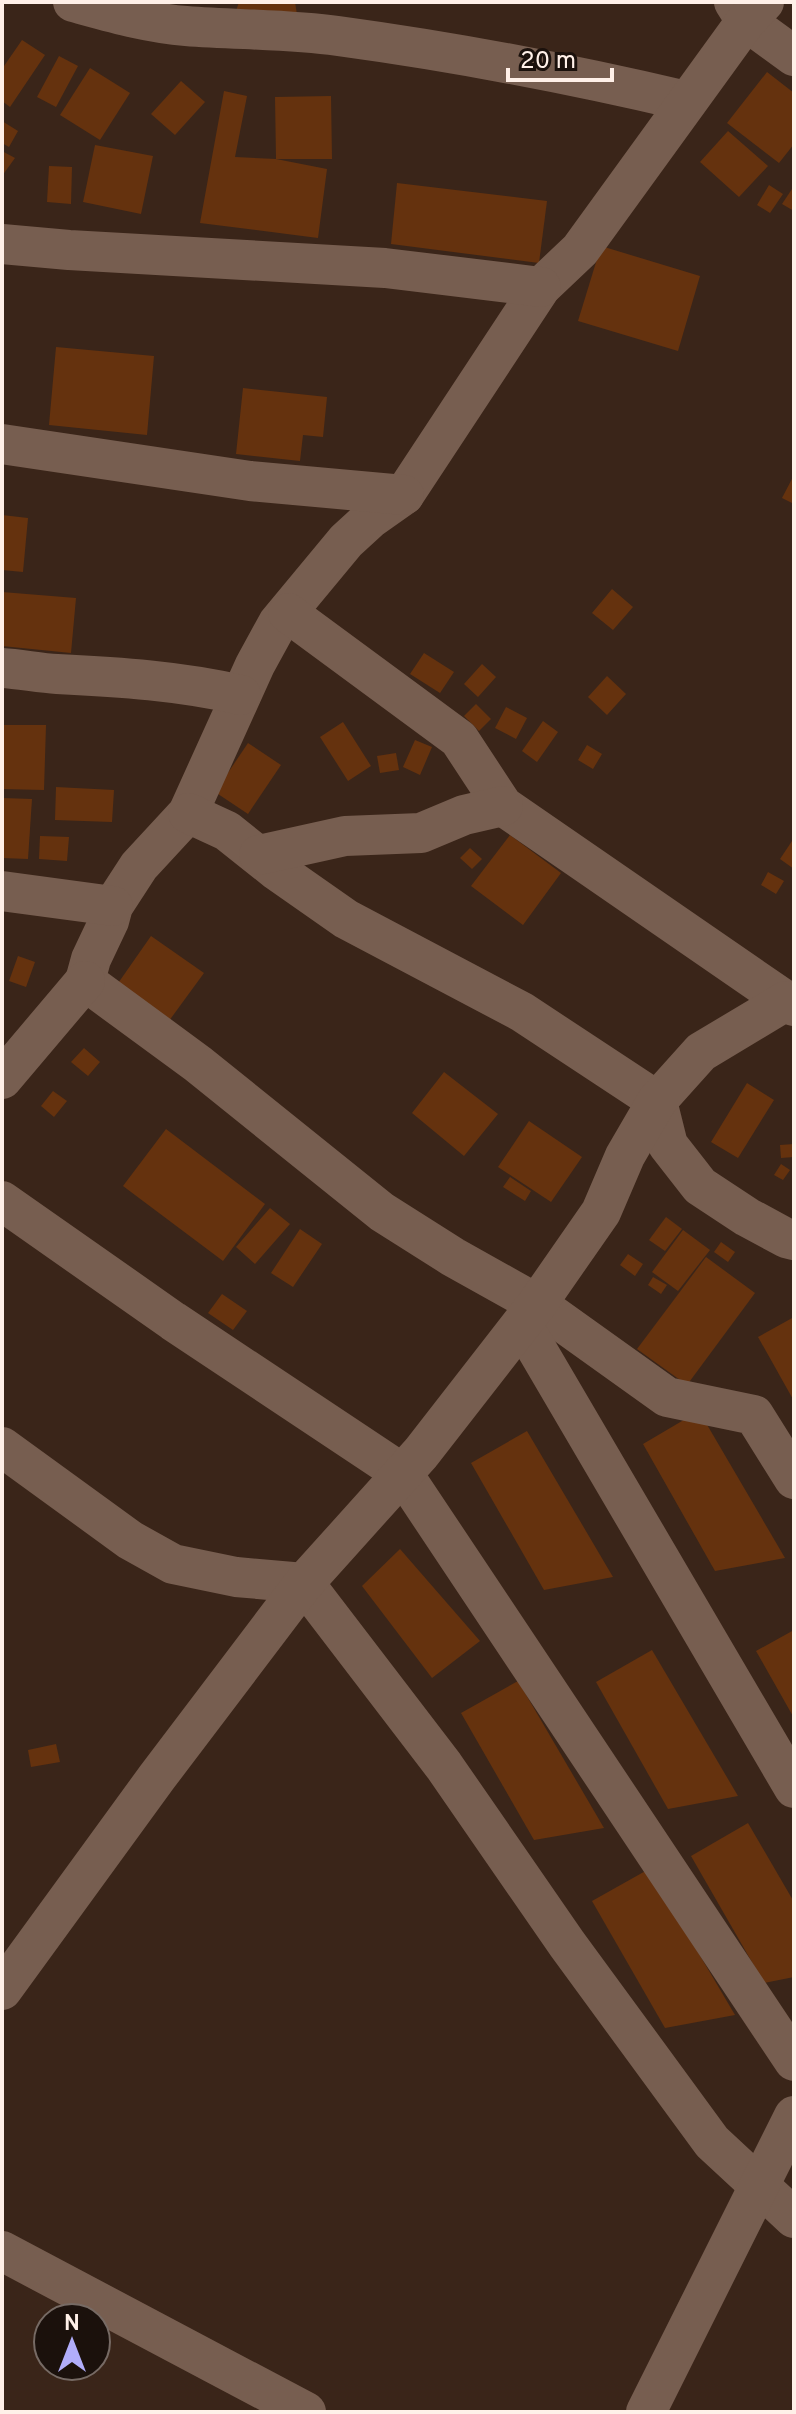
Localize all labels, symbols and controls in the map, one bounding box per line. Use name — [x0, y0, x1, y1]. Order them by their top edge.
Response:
scale bar — [508, 32, 612, 82]
text: 20 m — [520, 47, 576, 77]
north arrow — [32, 2302, 112, 2382]
text: N — [64, 2311, 80, 2338]

